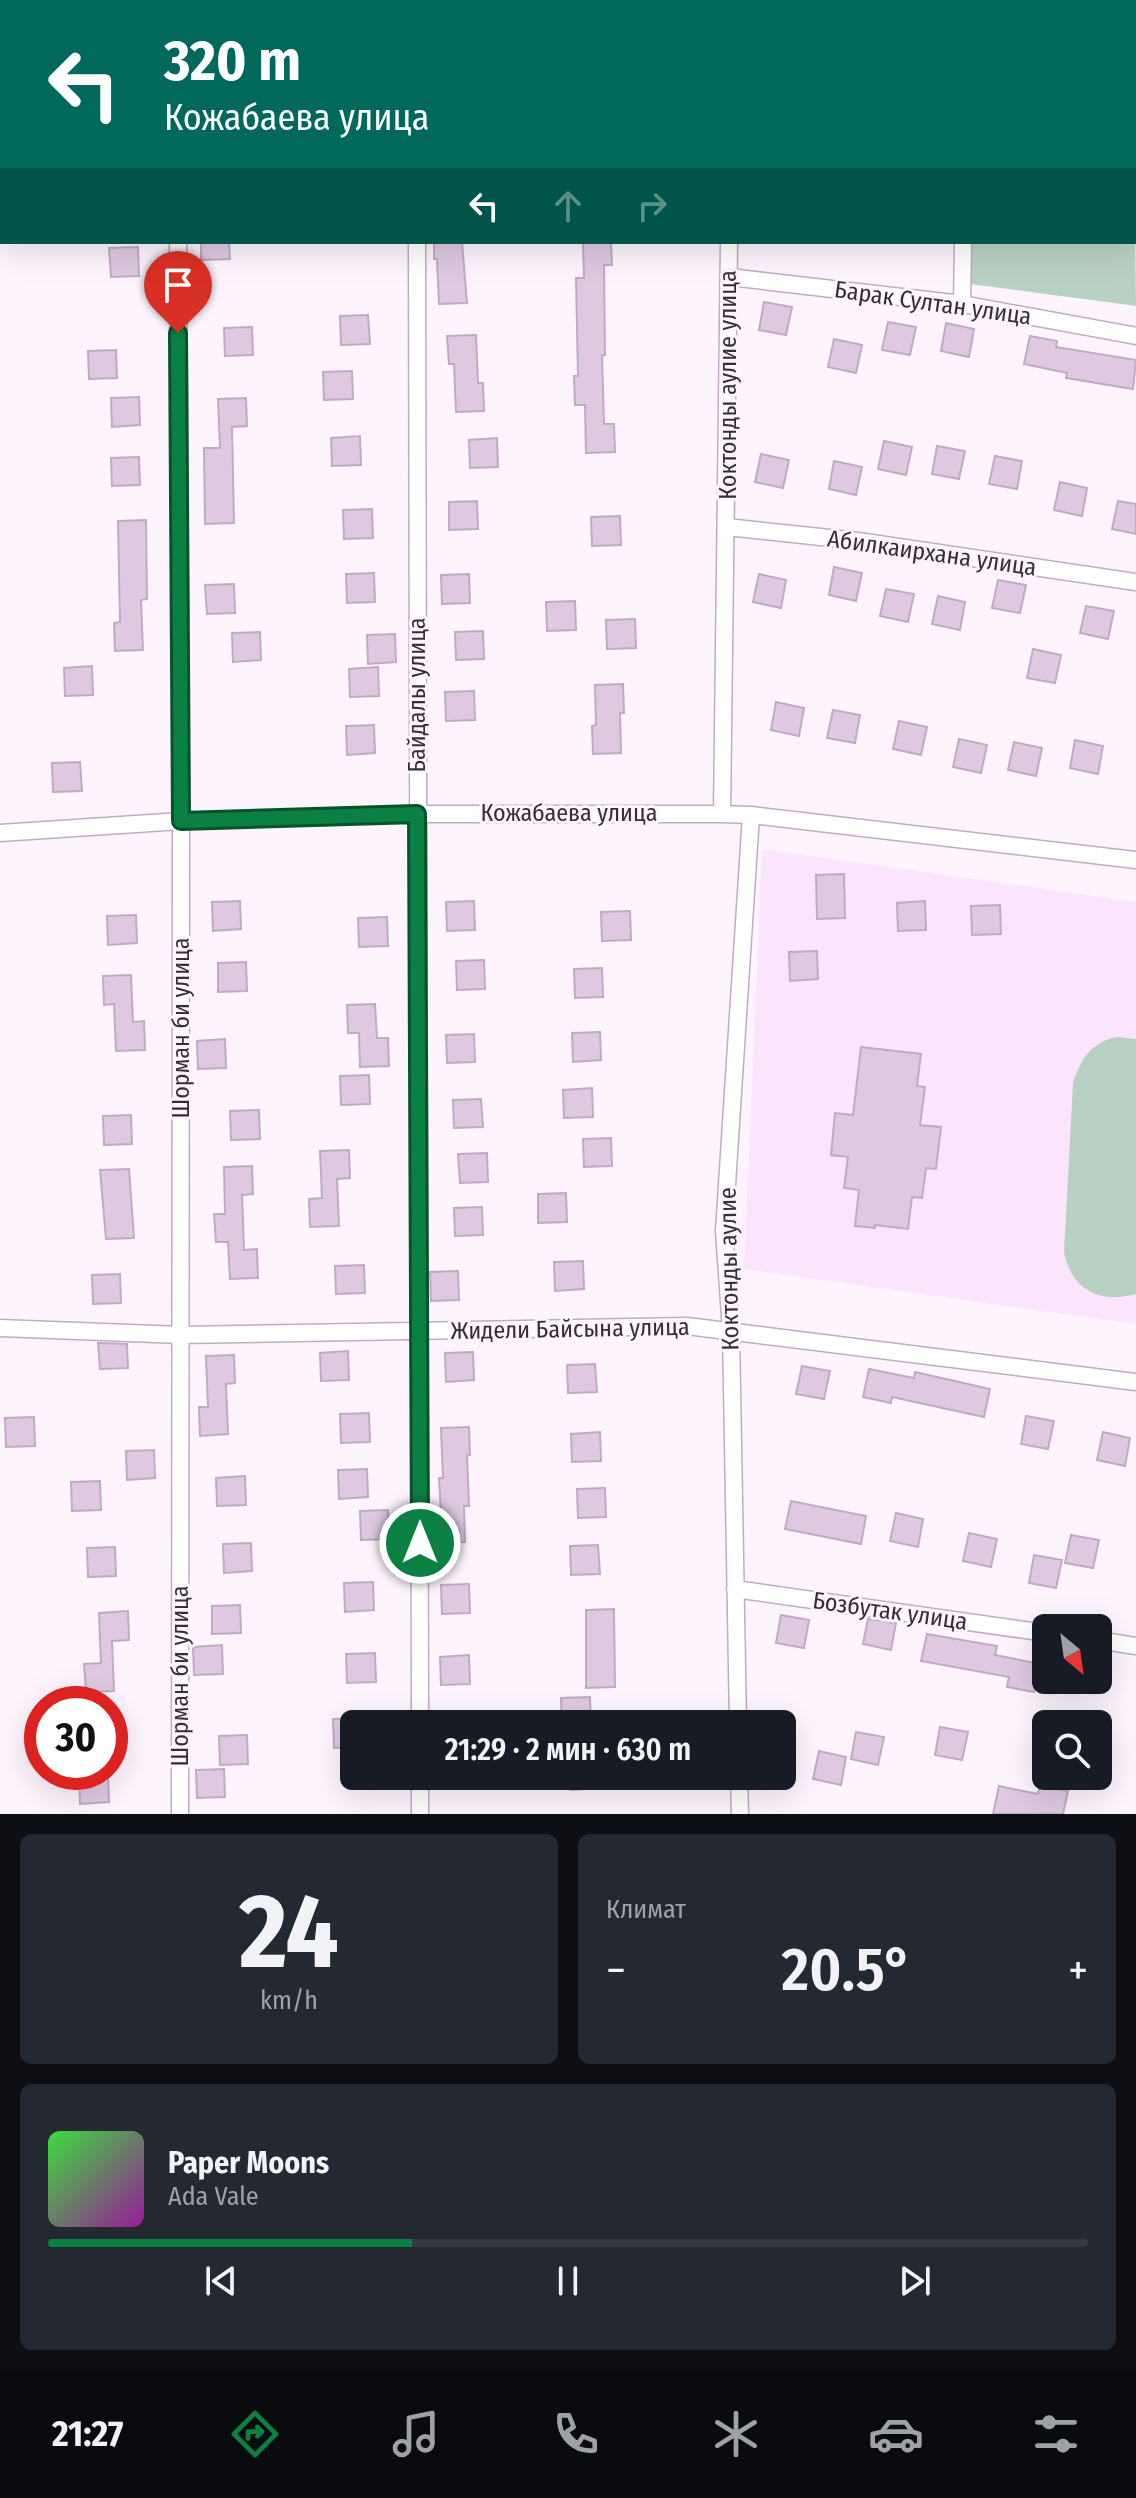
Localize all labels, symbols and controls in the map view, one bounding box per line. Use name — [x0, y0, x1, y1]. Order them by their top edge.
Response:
text: 320 m — [164, 28, 301, 95]
icon: left — [32, 32, 136, 136]
text: Кожабаева улица — [164, 96, 429, 140]
icon: left — [462, 184, 506, 228]
icon: ahead — [546, 184, 590, 228]
icon: right — [630, 184, 674, 228]
pin — [144, 251, 212, 333]
icon: arrive — [156, 263, 200, 307]
street label: Коктонды аулие улица — [714, 270, 742, 500]
street label: Барак Султан улица — [833, 275, 1033, 331]
street label: Абилкаирхана улица — [826, 524, 1038, 582]
street label: Байдалы улица — [403, 617, 431, 773]
street label: Кожабаева улица — [481, 799, 657, 827]
street label: Шорман би улица — [167, 937, 195, 1119]
street label: Коктонды аулие — [714, 1187, 744, 1351]
street label: Жидели Байсына улица — [450, 1313, 690, 1345]
position arrow — [378, 1501, 462, 1585]
street label: Шорман би улица — [166, 1585, 194, 1767]
street label: Бозбутак улица — [811, 1586, 969, 1636]
north arrow — [1032, 1614, 1112, 1694]
map controls — [1032, 1614, 1112, 1790]
speed limit sign: 30 — [24, 1686, 128, 1790]
button: search — [1032, 1710, 1112, 1790]
text: 21:29 · 2 мин · 630 m — [445, 1732, 691, 1768]
text: 24 — [239, 1870, 339, 1995]
text: Климат — [606, 1894, 686, 1925]
text: 20.5° — [782, 1934, 912, 2006]
text: − — [606, 1944, 626, 1997]
text: + — [1068, 1944, 1088, 1997]
text: km/h — [260, 1985, 318, 2016]
text: Paper Moons — [168, 2145, 329, 2181]
text: Ada Vale — [168, 2181, 259, 2212]
icon: previous — [199, 2259, 243, 2303]
icon: pause — [546, 2259, 590, 2303]
icon: next — [893, 2259, 937, 2303]
icon: directions — [227, 2406, 283, 2462]
icon: music — [388, 2406, 444, 2462]
icon: phone — [548, 2406, 604, 2462]
icon: climate — [708, 2406, 764, 2462]
icon: car — [868, 2406, 924, 2462]
icon: filters — [1028, 2406, 1084, 2462]
text: 21:27 — [52, 2412, 123, 2456]

